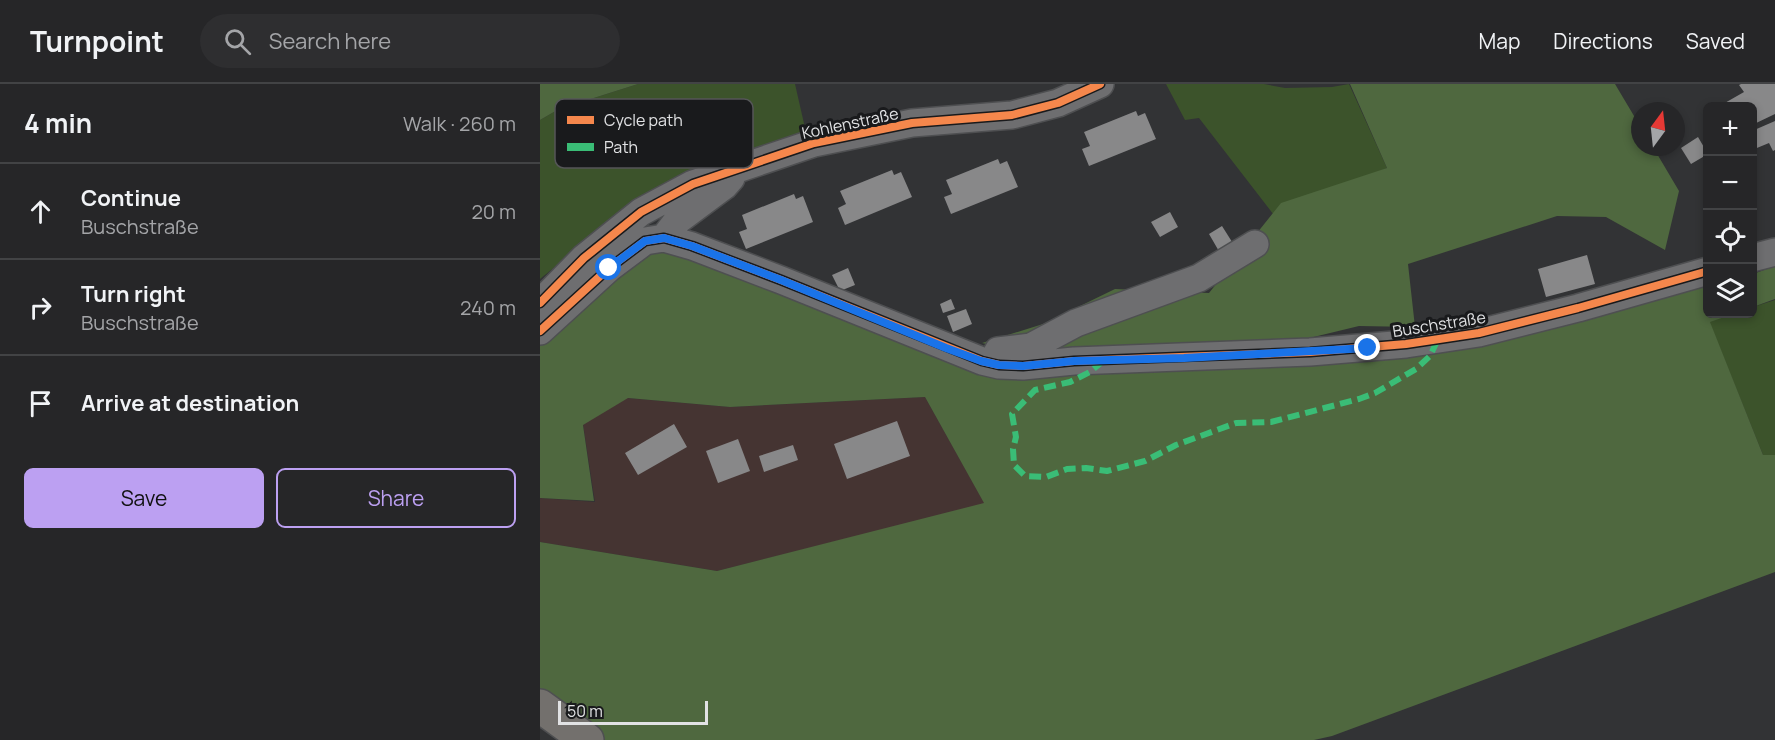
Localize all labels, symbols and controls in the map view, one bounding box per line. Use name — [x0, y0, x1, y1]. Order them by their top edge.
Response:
search box — [200, 14, 620, 68]
text: Turnpoint — [30, 22, 164, 60]
icon: search — [221, 25, 254, 58]
text: Search here — [269, 26, 391, 56]
text: Map — [1479, 27, 1520, 55]
text: Directions — [1553, 27, 1653, 55]
text: Saved — [1686, 27, 1745, 55]
legend — [555, 99, 753, 168]
street label: Kohlenstraße — [800, 102, 900, 144]
north arrow — [1631, 102, 1685, 156]
map controls — [1703, 102, 1757, 318]
button: + — [1703, 102, 1757, 156]
text: 4 min — [24, 105, 92, 141]
text: Cycle path — [604, 109, 683, 131]
text: Walk · 260 m — [403, 110, 516, 137]
text: Path — [604, 136, 638, 158]
button: − — [1703, 156, 1757, 210]
text: Continue — [81, 183, 181, 213]
icon: ahead — [24, 195, 57, 228]
text: 20 m — [471, 198, 516, 225]
button: locate — [1703, 210, 1757, 264]
text: Buschstraße — [81, 213, 199, 240]
route start — [595, 254, 621, 280]
button: layers — [1703, 264, 1757, 318]
text: Turn right — [81, 279, 186, 309]
icon: right — [24, 291, 57, 324]
text: 240 m — [460, 294, 516, 321]
street label: Buschstraße — [1391, 306, 1487, 342]
text: Buschstraße — [81, 309, 199, 336]
route end — [1354, 334, 1380, 360]
icon: arrive — [24, 387, 57, 420]
text: Arrive at destination — [81, 388, 299, 418]
button: Save — [24, 468, 264, 528]
button: Share — [276, 468, 516, 528]
scale bar — [558, 698, 708, 726]
text: 50 m — [567, 700, 603, 722]

